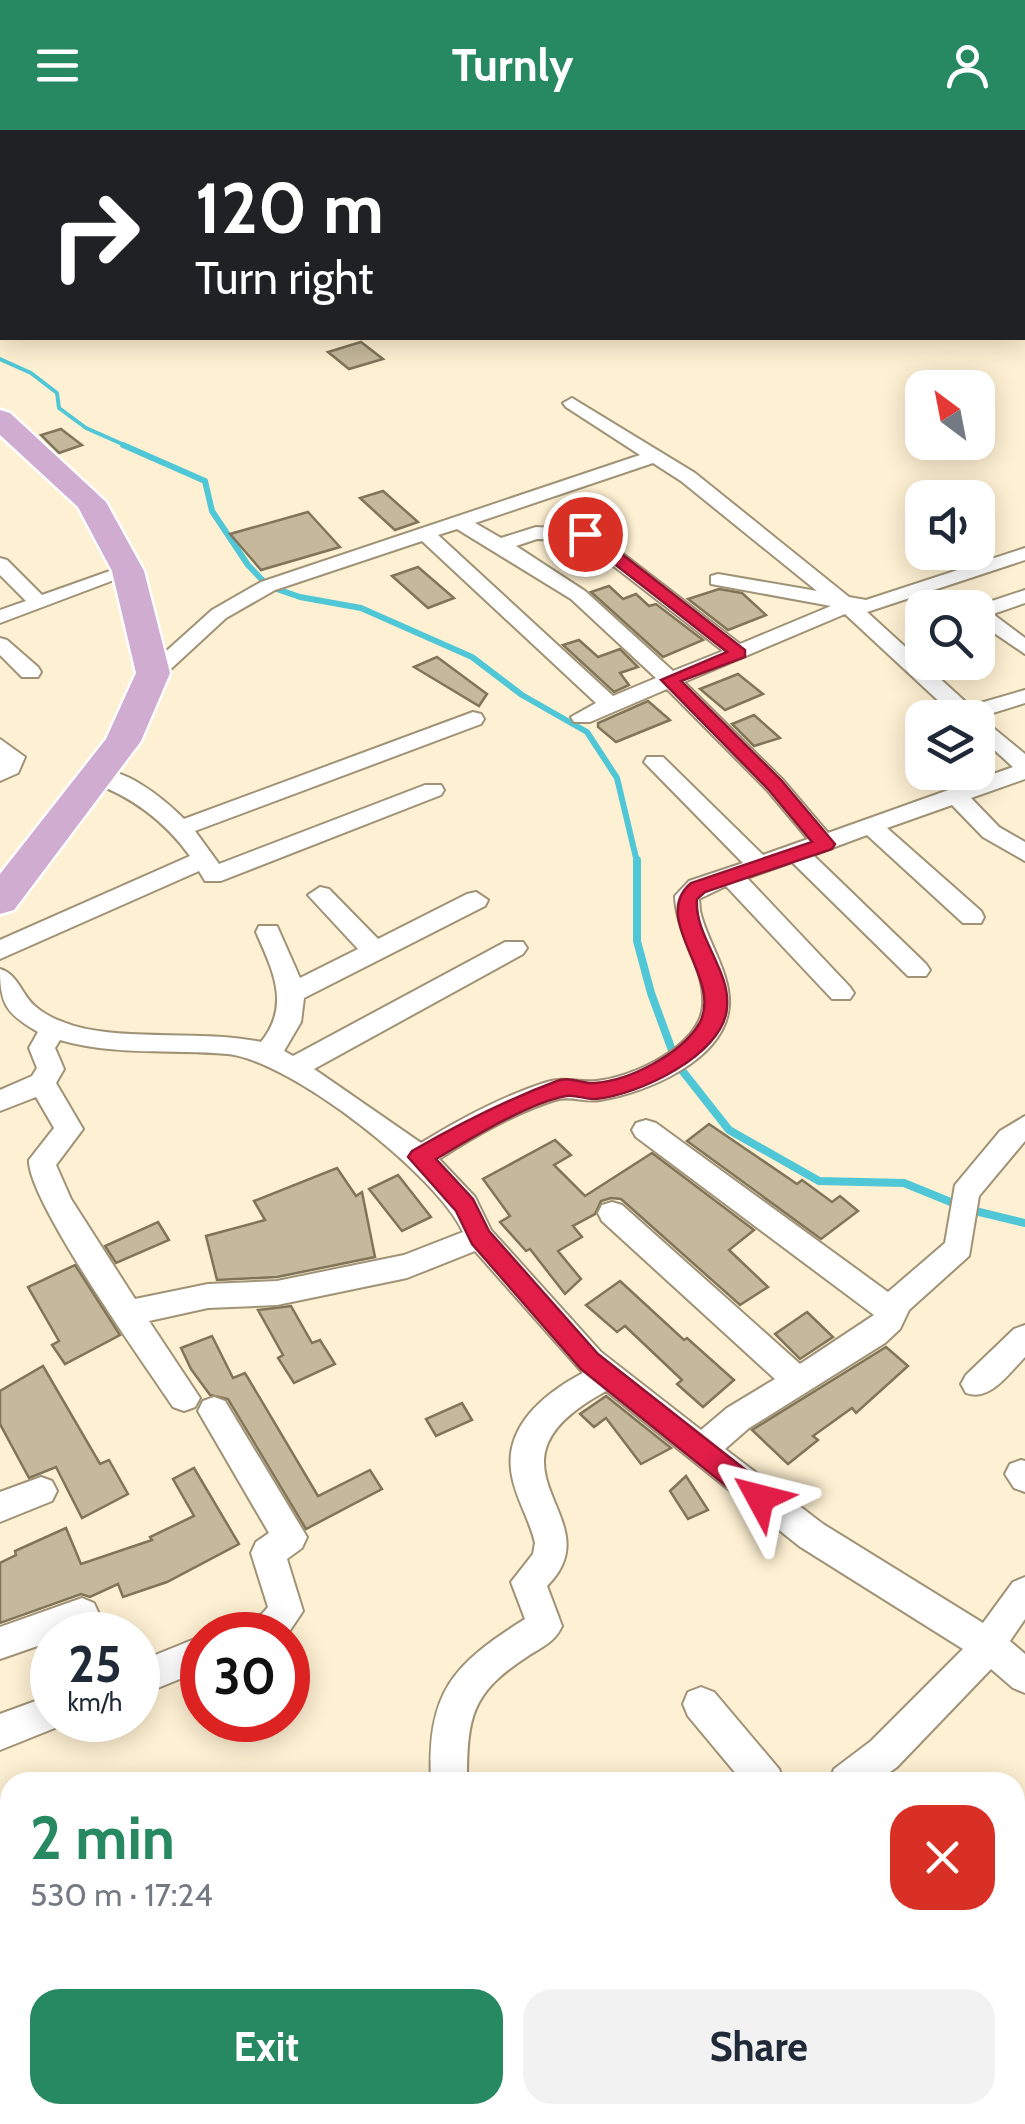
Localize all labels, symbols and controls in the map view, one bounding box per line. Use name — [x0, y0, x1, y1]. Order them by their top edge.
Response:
icon: menu — [30, 38, 85, 93]
text: Turnly — [452, 38, 573, 92]
icon: person — [940, 38, 995, 93]
text: 120 m — [195, 165, 384, 251]
icon: right — [30, 170, 160, 300]
text: Turn right — [195, 251, 374, 305]
north arrow — [905, 370, 995, 460]
map controls — [905, 370, 995, 790]
button: sound — [905, 480, 995, 570]
pin — [543, 492, 628, 577]
icon: arrive — [558, 507, 613, 562]
button: search — [905, 590, 995, 680]
button: layers — [905, 700, 995, 790]
position arrow — [708, 1446, 812, 1550]
speed limit sign: 30 — [180, 1612, 310, 1742]
text: 25 — [68, 1634, 122, 1695]
text: km/h — [68, 1687, 122, 1717]
text: 2 min — [30, 1801, 175, 1874]
button: close — [890, 1805, 995, 1910]
text: 530 m · 17:24 — [30, 1875, 213, 1914]
button: Exit — [30, 1989, 503, 2104]
button: Share — [523, 1989, 995, 2104]

